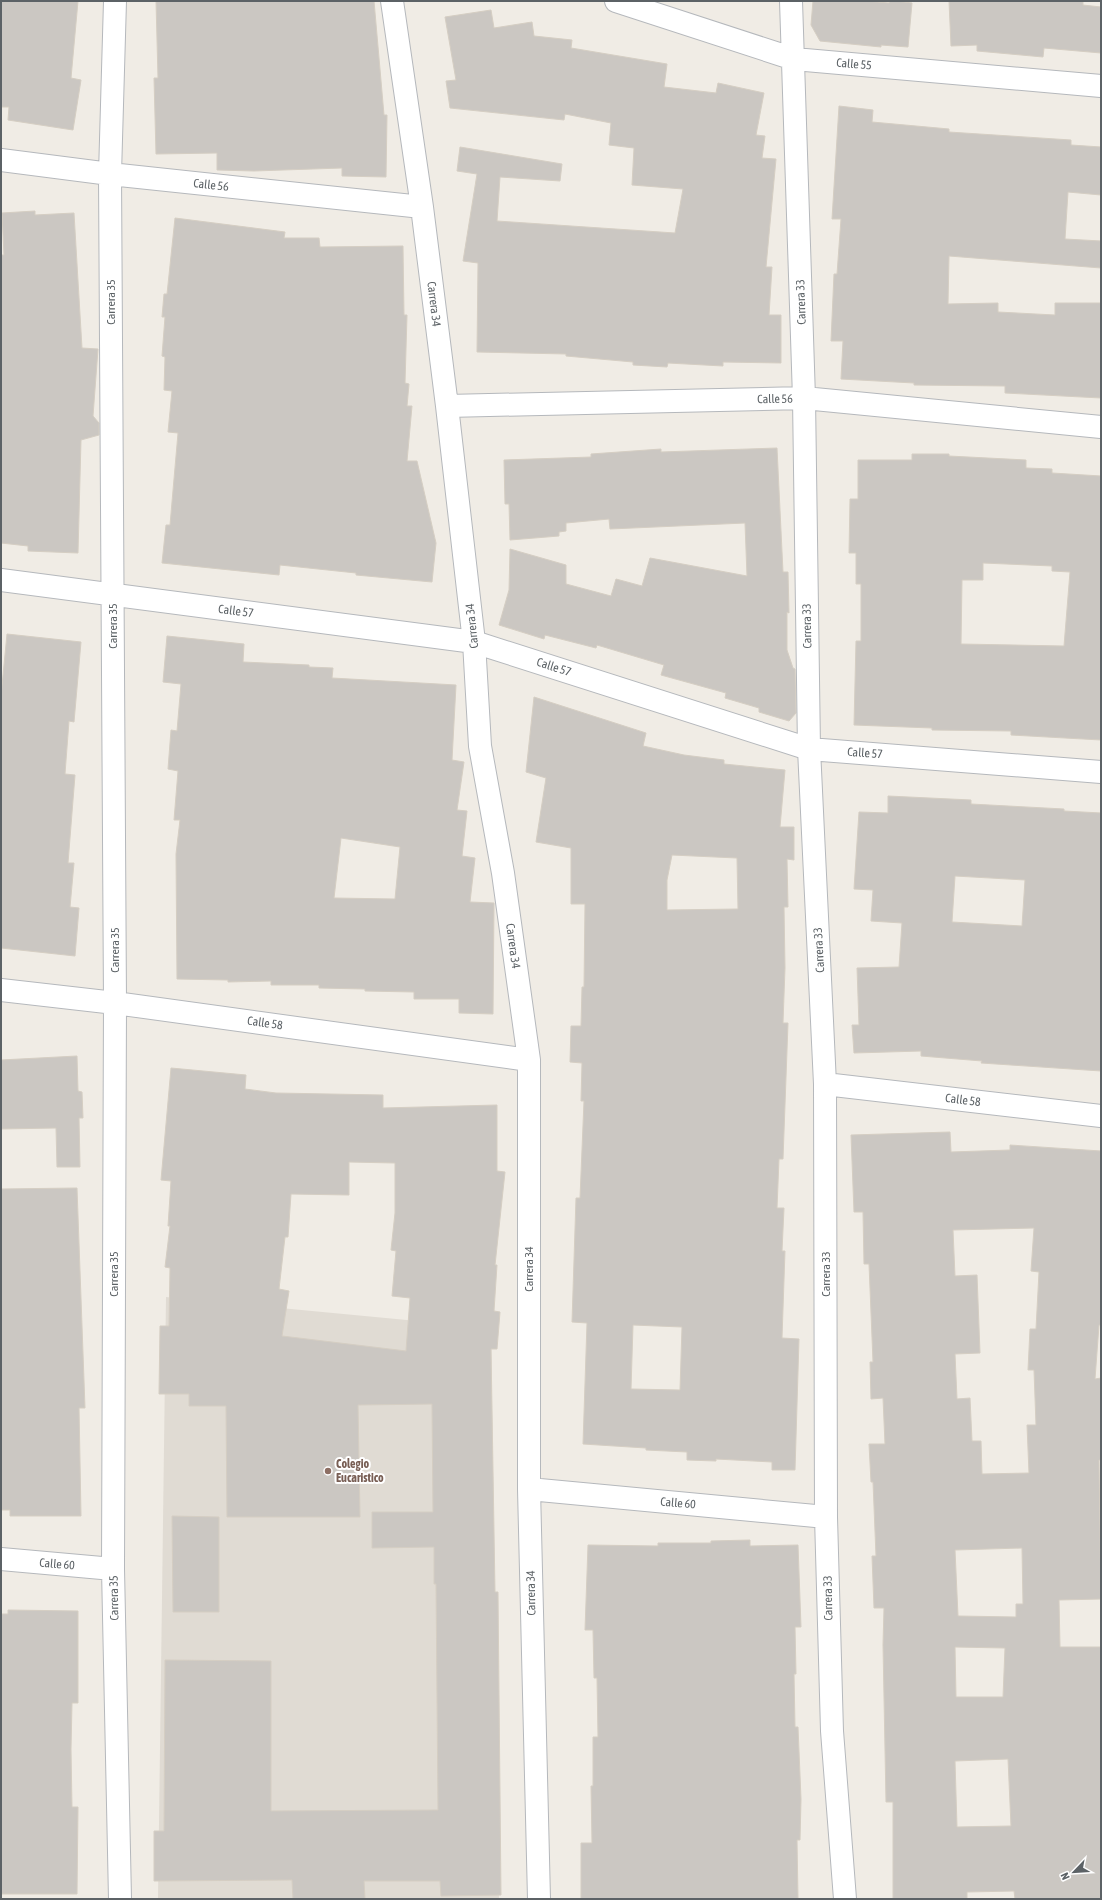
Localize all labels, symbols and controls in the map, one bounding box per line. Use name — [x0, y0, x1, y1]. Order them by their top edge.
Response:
street label: Calle 55 — [836, 55, 872, 73]
street label: Calle 56 — [193, 176, 230, 194]
street label: Carrera 35 — [104, 279, 118, 325]
street label: Carrera 33 — [793, 279, 809, 325]
street label: Carrera 34 — [424, 281, 444, 328]
street label: Calle 56 — [757, 392, 793, 406]
street label: Calle 57 — [217, 602, 255, 620]
street label: Carrera 34 — [463, 602, 481, 649]
street label: Carrera 35 — [106, 603, 120, 649]
street label: Carrera 33 — [800, 603, 814, 649]
street label: Calle 57 — [535, 655, 573, 679]
street label: Calle 57 — [847, 745, 884, 761]
street label: Carrera 34 — [503, 923, 523, 970]
street label: Carrera 35 — [108, 927, 122, 973]
street label: Carrera 33 — [811, 927, 827, 973]
street label: Calle 58 — [246, 1014, 284, 1032]
street label: Calle 58 — [944, 1091, 982, 1109]
street label: Carrera 34 — [522, 1246, 536, 1292]
street label: Carrera 35 — [107, 1251, 121, 1297]
street label: Carrera 33 — [819, 1251, 833, 1297]
place label: Colegio Eucaristico — [336, 1457, 384, 1485]
marker: Colegio Eucaristico — [323, 1466, 333, 1476]
street label: Calle 60 — [660, 1494, 697, 1512]
street label: Calle 60 — [39, 1555, 76, 1573]
street label: Carrera 34 — [524, 1570, 538, 1616]
street label: Carrera 35 — [107, 1575, 121, 1621]
street label: Carrera 33 — [821, 1575, 835, 1621]
north arrow — [1054, 1852, 1094, 1892]
text: N — [1058, 1871, 1072, 1882]

